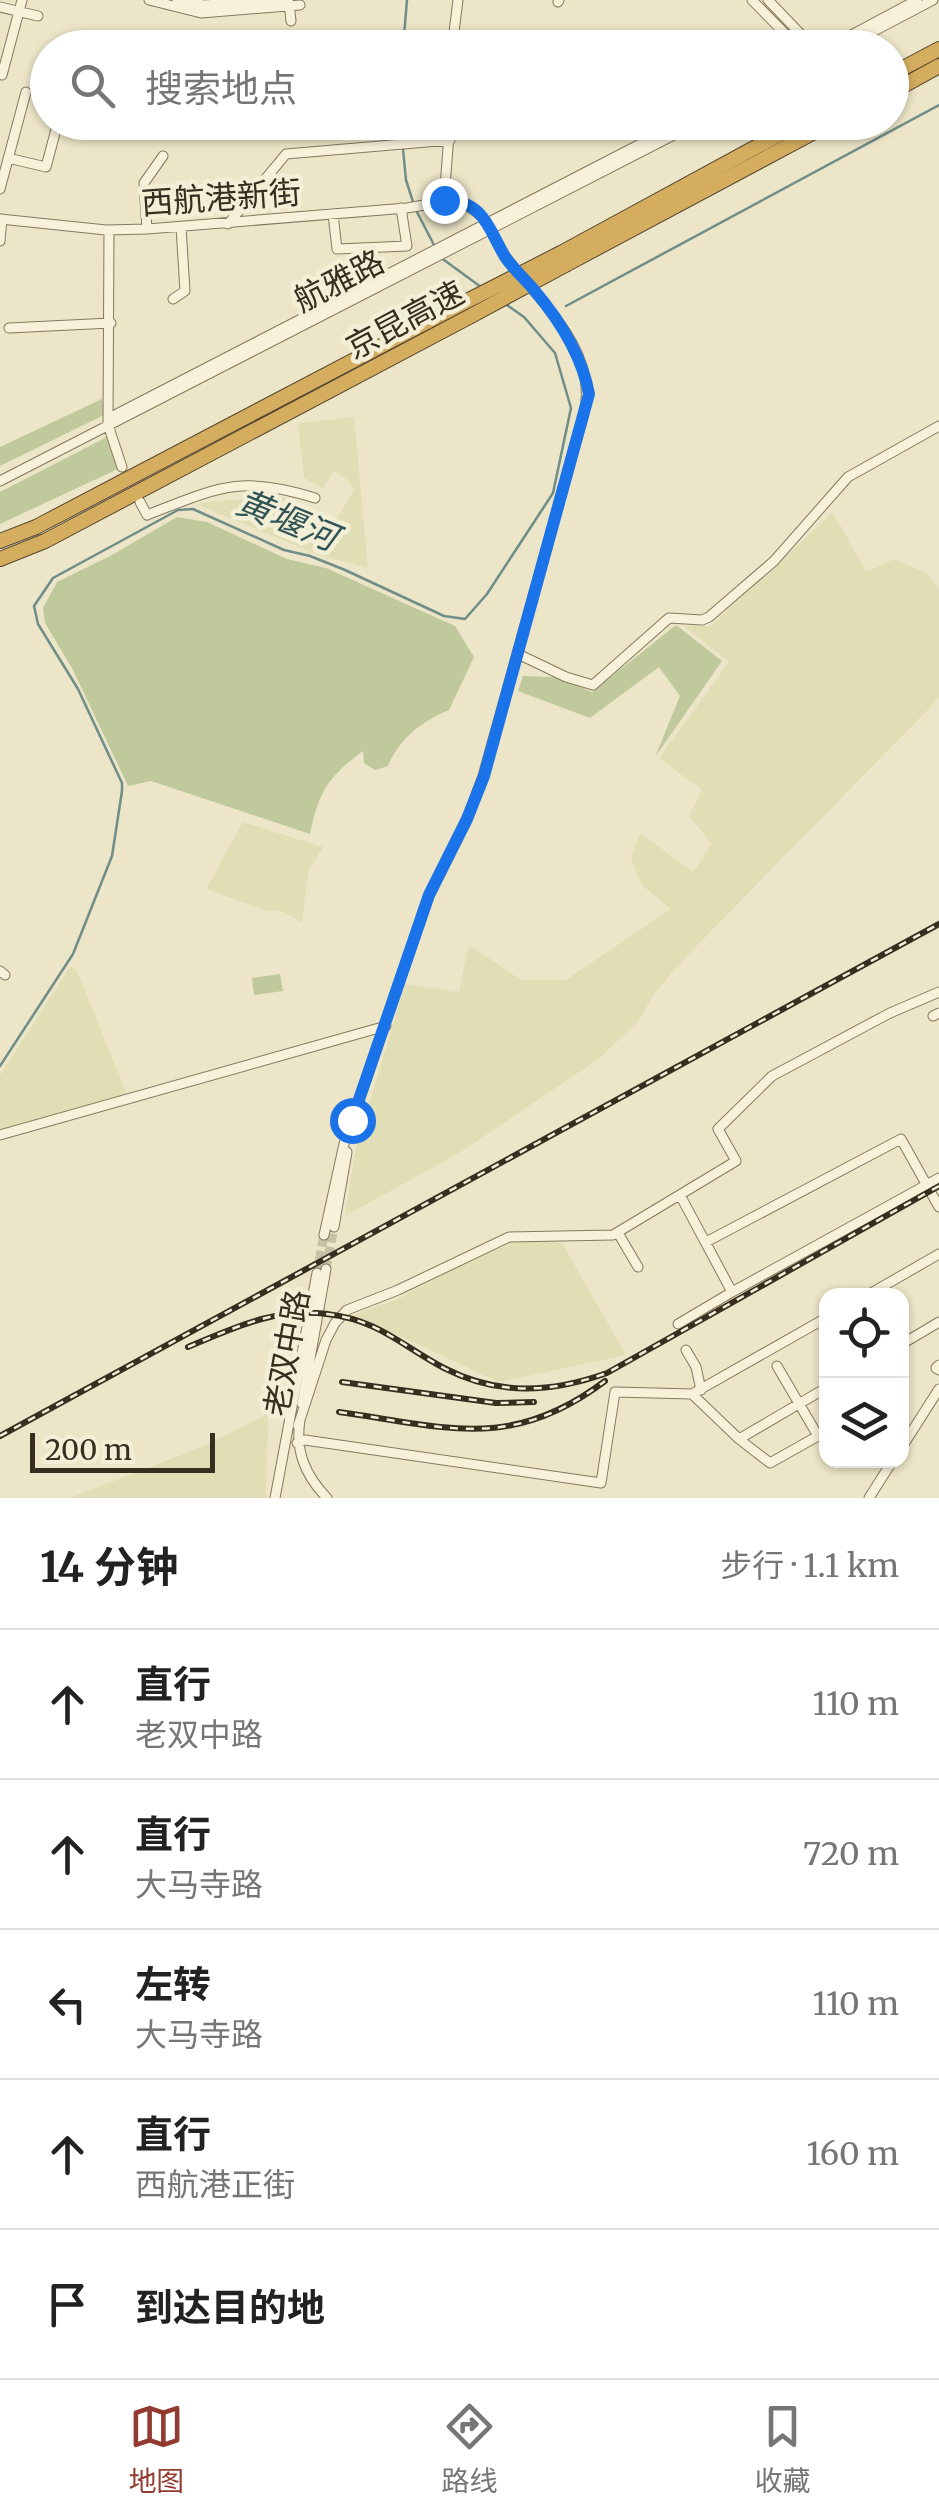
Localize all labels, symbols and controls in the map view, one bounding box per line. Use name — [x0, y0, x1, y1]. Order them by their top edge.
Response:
search box — [30, 30, 909, 140]
icon: search — [65, 58, 120, 113]
text: 搜索地点 — [145, 65, 297, 112]
street label: 西航港新街 — [140, 172, 302, 224]
route end — [422, 178, 468, 224]
street label: 航雅路 — [287, 241, 391, 321]
street label: 京昆高速 — [339, 272, 471, 368]
water label: 黄堰河 — [230, 480, 349, 562]
route start — [330, 1098, 376, 1144]
street label: 老双中路 — [256, 1286, 318, 1420]
map controls — [819, 1288, 909, 1468]
button: locate — [819, 1288, 909, 1378]
button: layers — [819, 1378, 909, 1468]
scale bar — [30, 1428, 215, 1472]
text: 200 m — [45, 1432, 132, 1468]
text: 14 分钟 — [40, 1541, 178, 1593]
text: 步行 · 1.1 km — [720, 1546, 899, 1586]
text: 直行 — [135, 1661, 211, 1708]
icon: ahead — [40, 1677, 95, 1732]
text: 110 m — [812, 1684, 899, 1724]
text: 老双中路 — [135, 1715, 263, 1755]
text: 直行 — [135, 1811, 211, 1858]
icon: ahead — [40, 1827, 95, 1882]
text: 720 m — [803, 1834, 899, 1874]
text: 大马寺路 — [135, 1865, 263, 1905]
text: 左转 — [135, 1961, 211, 2008]
icon: left — [40, 1977, 95, 2032]
text: 110 m — [812, 1984, 899, 2024]
text: 大马寺路 — [135, 2015, 263, 2055]
text: 直行 — [135, 2111, 211, 2158]
icon: ahead — [40, 2127, 95, 2182]
text: 160 m — [807, 2134, 899, 2174]
text: 西航港正街 — [135, 2165, 295, 2205]
icon: arrive — [40, 2277, 95, 2332]
text: 到达目的地 — [135, 2284, 325, 2331]
tab: 地图 — [128, 2399, 185, 2499]
tab: 路线 — [441, 2399, 498, 2499]
tab: 收藏 — [754, 2399, 811, 2499]

